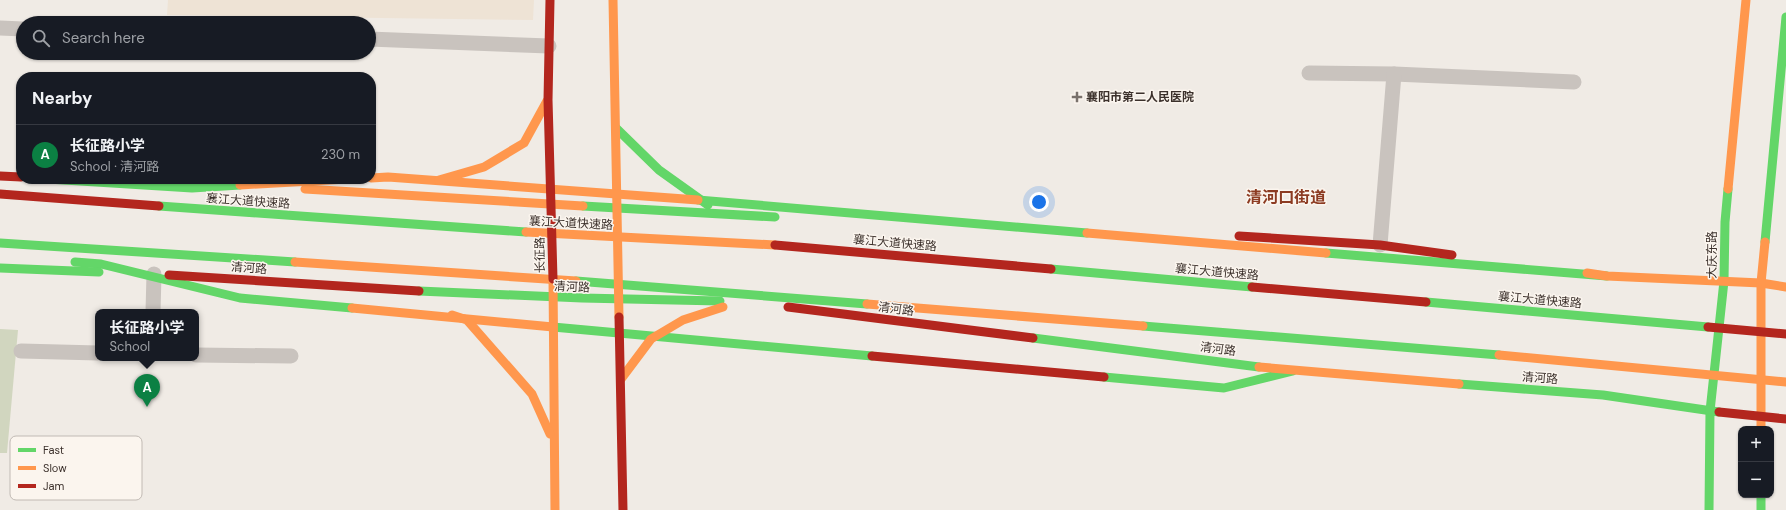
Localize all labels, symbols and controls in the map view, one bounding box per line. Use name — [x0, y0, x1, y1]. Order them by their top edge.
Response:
search box — [16, 16, 376, 60]
icon: search — [30, 27, 52, 49]
text: Search here — [62, 28, 145, 48]
text: Nearby — [32, 87, 92, 109]
place label: 襄阳市第二人民医院 — [1086, 89, 1194, 105]
marker: 襄阳市第二人民医院 — [1071, 91, 1083, 103]
text: 长征路小学 — [70, 136, 145, 156]
text: A — [40, 146, 50, 163]
text: 230 m — [321, 146, 360, 163]
text: School · 清河路 — [70, 158, 159, 175]
district label: 清河口街道 — [1246, 187, 1326, 208]
street label: 襄江大道快速路 — [206, 190, 290, 212]
your location — [1029, 192, 1049, 212]
street label: 襄江大道快速路 — [529, 213, 613, 233]
street label: 襄江大道快速路 — [852, 231, 938, 255]
street label: 大庆东路 — [1704, 231, 1720, 279]
street label: 长征路 — [532, 237, 548, 273]
street label: 清河路 — [230, 259, 268, 277]
street label: 襄江大道快速路 — [1174, 260, 1260, 284]
street label: 清河路 — [554, 278, 590, 296]
street label: 襄江大道快速路 — [1497, 288, 1583, 312]
street label: 清河路 — [877, 299, 915, 319]
popup — [95, 309, 199, 361]
text: 长征路小学 — [109, 318, 185, 338]
text: School — [109, 338, 150, 355]
street label: 清河路 — [1199, 339, 1237, 359]
street label: 清河路 — [1521, 369, 1559, 387]
pin: A — [134, 374, 160, 407]
map controls — [1738, 426, 1774, 498]
button: + — [1738, 426, 1774, 462]
legend — [10, 436, 142, 500]
text: Fast — [43, 443, 64, 457]
text: Slow — [43, 461, 67, 475]
button: − — [1738, 462, 1774, 498]
text: Jam — [43, 479, 64, 493]

